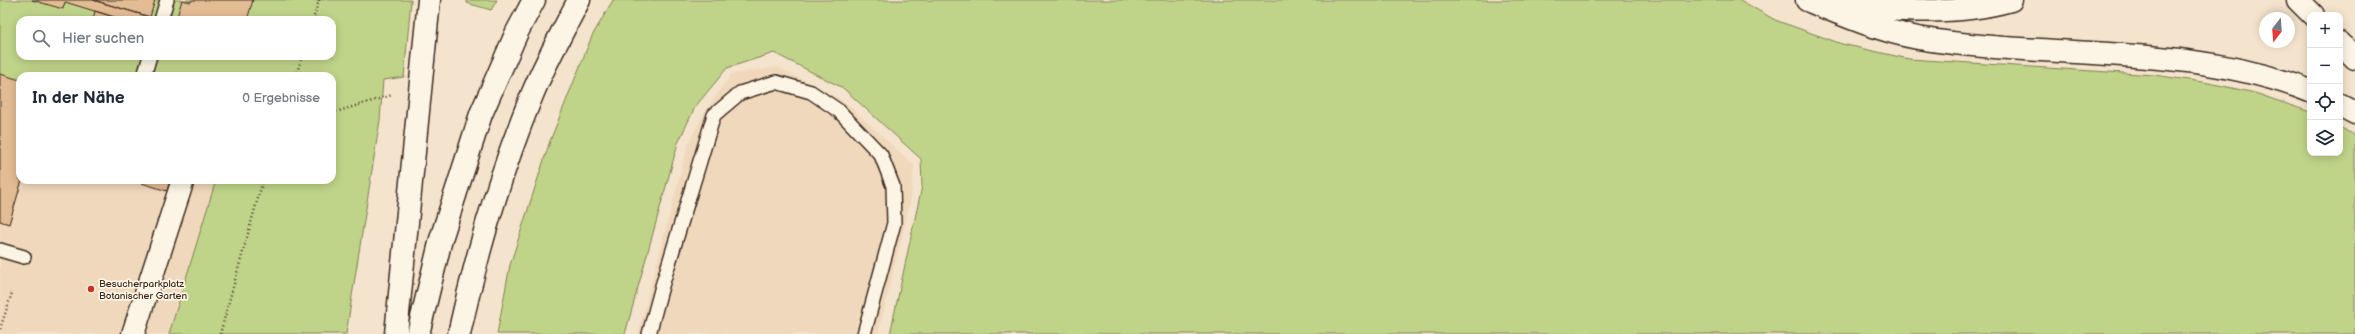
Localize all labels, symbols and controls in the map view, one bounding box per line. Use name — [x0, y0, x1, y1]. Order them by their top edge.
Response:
north arrow — [2259, 12, 2295, 48]
map controls — [2307, 12, 2343, 156]
button: + — [2307, 12, 2343, 48]
search box — [16, 16, 336, 60]
icon: search — [30, 27, 52, 49]
text: Hier suchen — [62, 29, 144, 48]
button: − — [2307, 48, 2343, 84]
button: locate — [2307, 84, 2343, 120]
text: In der Nähe — [32, 88, 125, 108]
text: 0 Ergebnisse — [242, 90, 320, 106]
button: layers — [2307, 120, 2343, 156]
place label: Besucherparkplatz Botanischer Garten — [99, 278, 187, 302]
marker: Besucherparkplatz Botanischer Garten — [86, 284, 96, 294]

